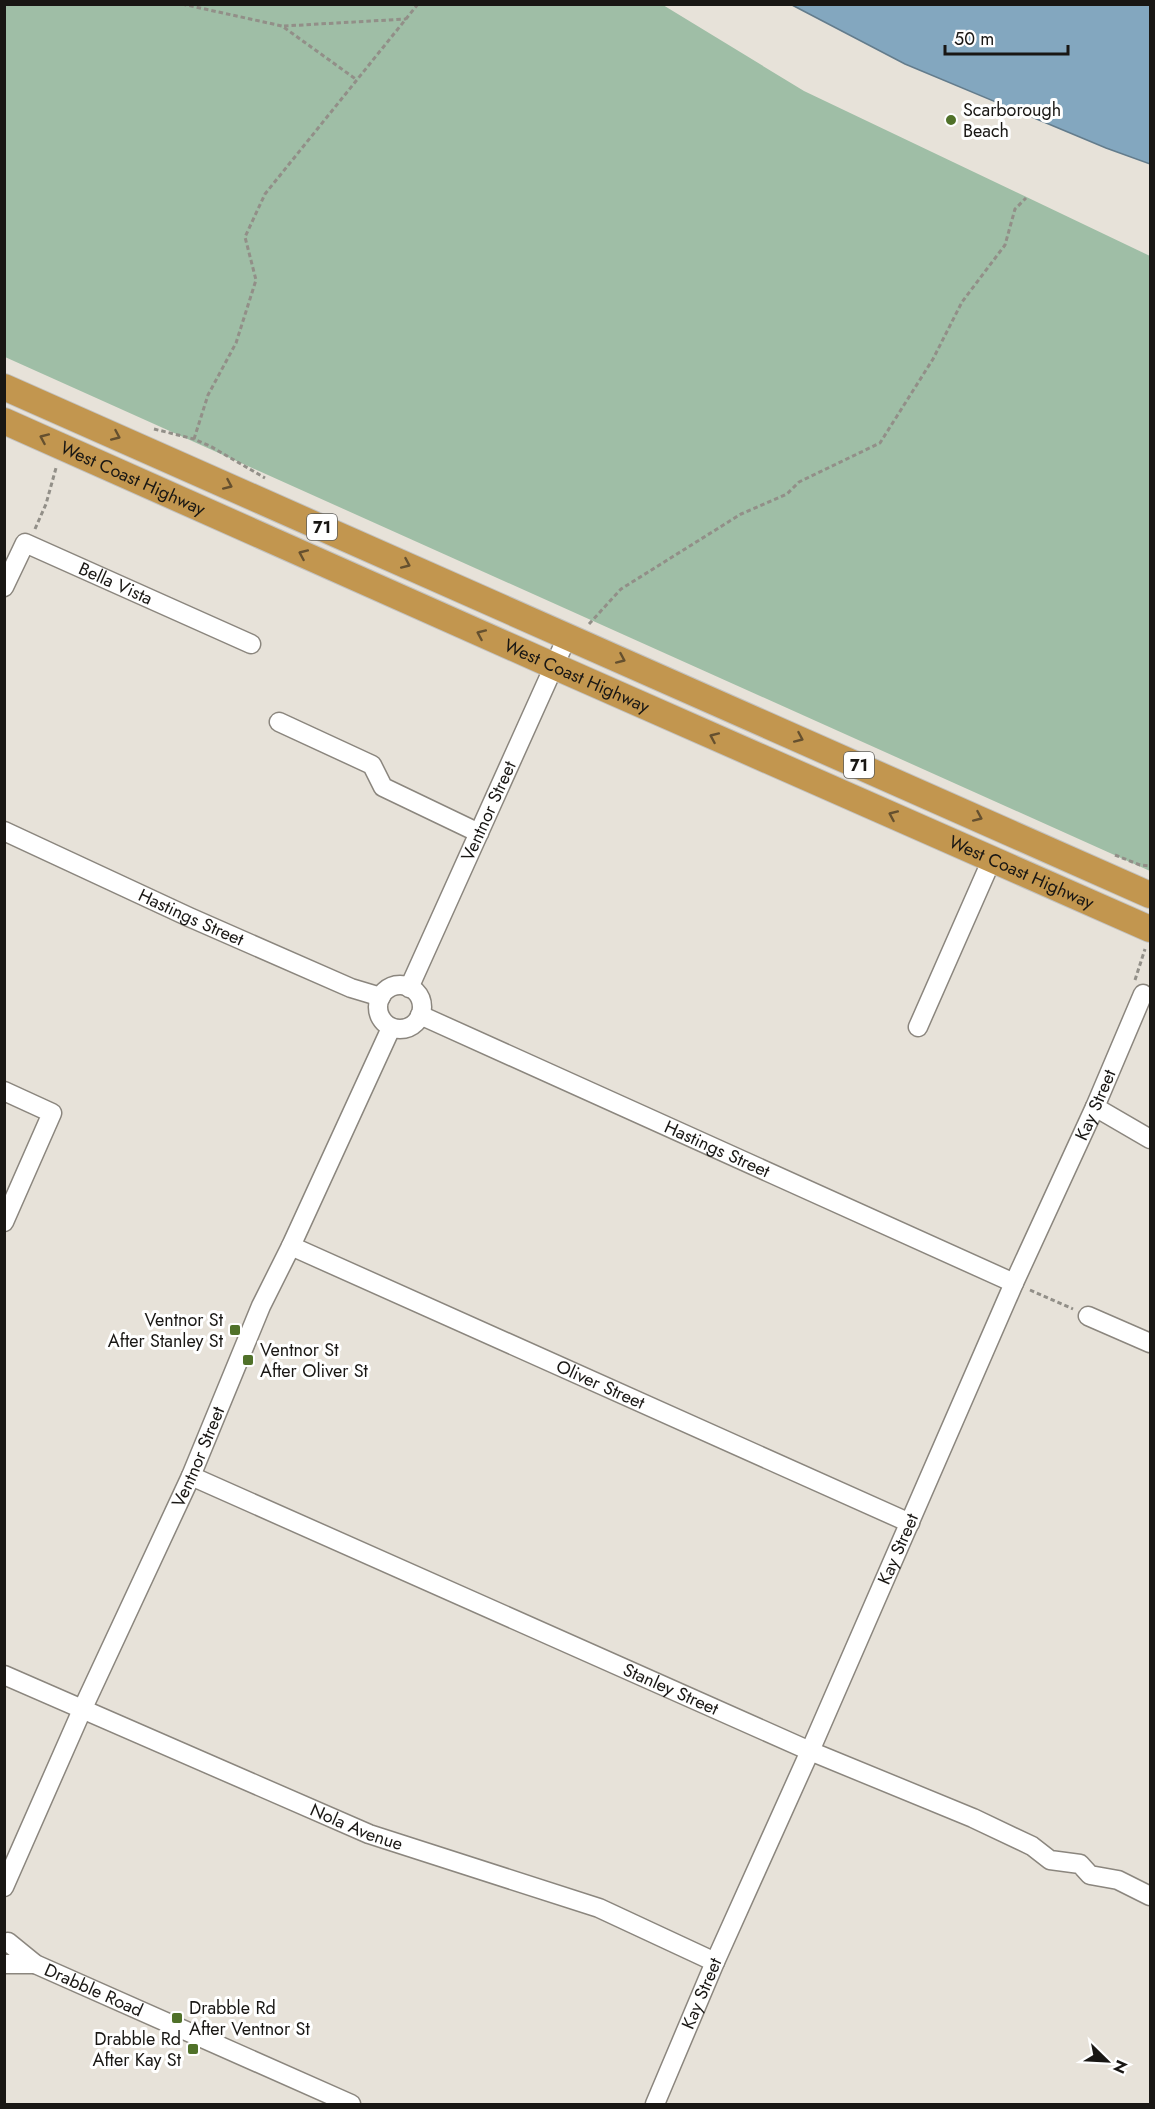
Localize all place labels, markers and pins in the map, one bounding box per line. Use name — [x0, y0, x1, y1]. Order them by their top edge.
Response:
place label: Scarborough Beach — [963, 97, 1061, 144]
marker: Scarborough Beach — [944, 113, 958, 127]
place label: Ventnor St After Stanley St — [108, 1307, 224, 1354]
marker: Ventnor St After Stanley St — [228, 1323, 242, 1337]
place label: Ventnor St After Oliver St — [260, 1337, 369, 1384]
marker: Ventnor St After Oliver St — [241, 1353, 255, 1367]
place label: Drabble Rd After Ventnor St — [189, 1995, 310, 2042]
marker: Drabble Rd After Ventnor St — [170, 2011, 184, 2025]
place label: Drabble Rd After Kay St — [93, 2026, 182, 2073]
marker: Drabble Rd After Kay St — [186, 2042, 200, 2056]

